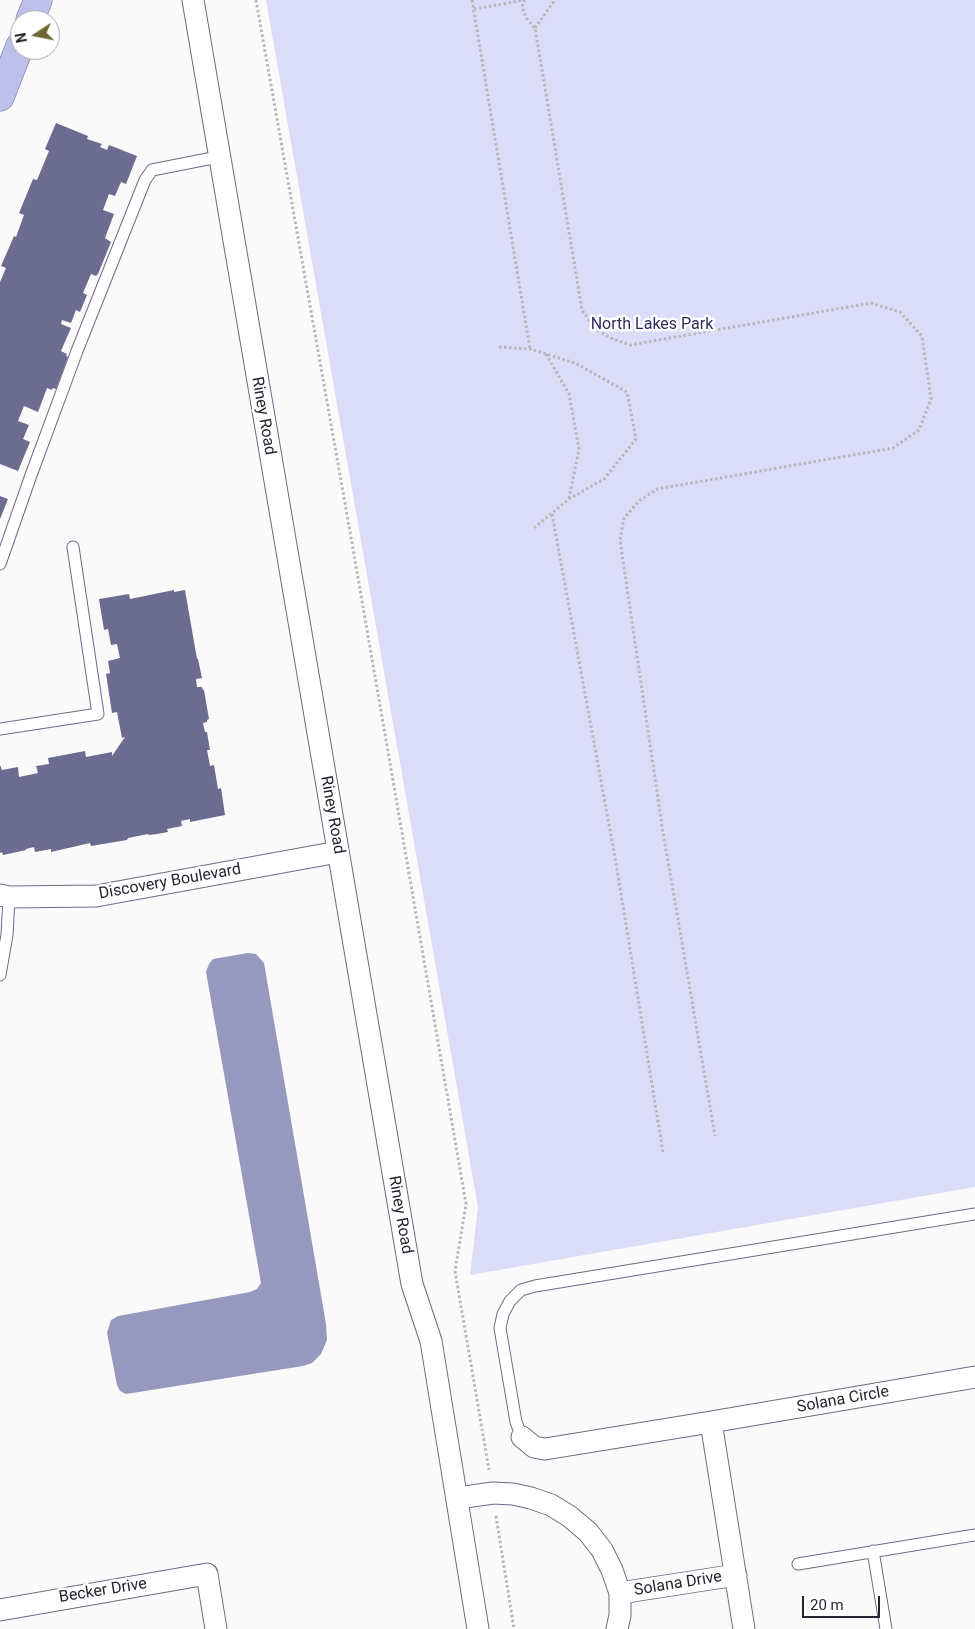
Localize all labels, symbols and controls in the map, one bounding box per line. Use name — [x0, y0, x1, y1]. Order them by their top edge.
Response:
north arrow — [10, 10, 60, 60]
text: N — [12, 31, 30, 44]
park label: North Lakes Park — [591, 315, 713, 335]
street label: Riney Road — [247, 375, 279, 457]
street label: Riney Road — [316, 774, 348, 856]
street label: Discovery Boulevard — [97, 860, 243, 904]
street label: Riney Road — [384, 1174, 416, 1256]
street label: Solana Circle — [796, 1382, 890, 1418]
street label: Solana Drive — [633, 1568, 723, 1600]
street label: Becker Drive — [58, 1575, 148, 1607]
scale bar — [805, 1586, 882, 1618]
text: 20 m — [810, 1596, 844, 1614]

